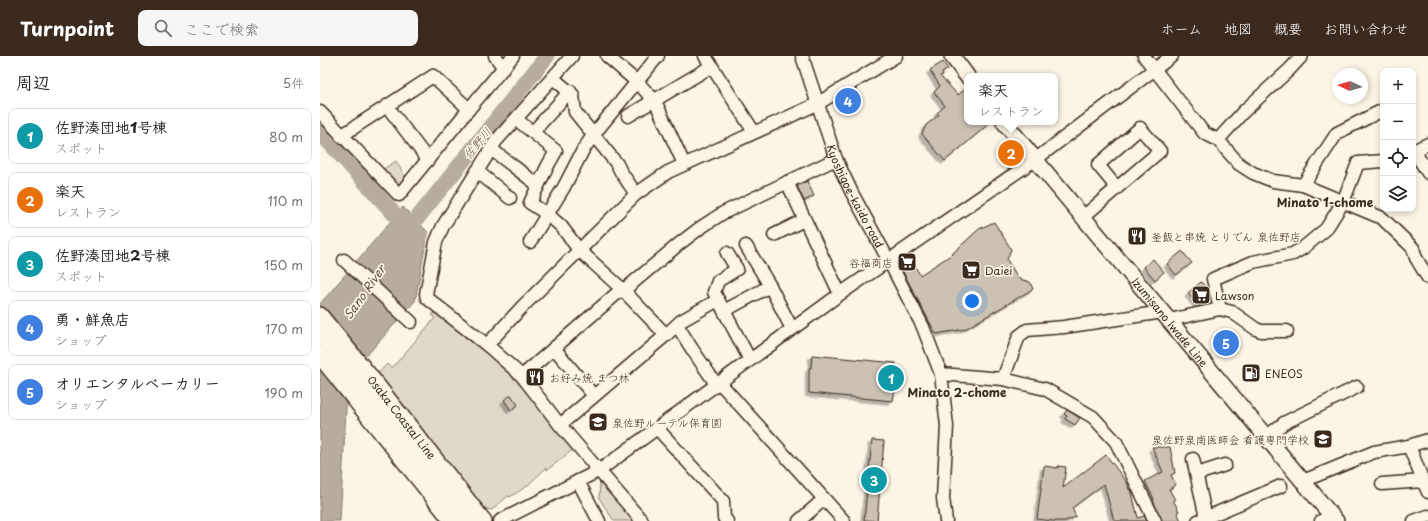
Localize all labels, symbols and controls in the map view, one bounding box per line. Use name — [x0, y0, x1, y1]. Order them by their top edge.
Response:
search box — [138, 10, 418, 46]
text: Turnpoint — [20, 14, 114, 42]
icon: search — [152, 17, 174, 39]
text: ここで検索 — [184, 17, 259, 40]
text: ホーム — [1161, 18, 1202, 39]
text: 地図 — [1224, 18, 1252, 39]
text: 概要 — [1274, 18, 1302, 39]
text: お問い合わせ — [1324, 18, 1408, 39]
north arrow — [1332, 68, 1368, 104]
map controls — [1380, 68, 1416, 212]
button: + — [1380, 68, 1416, 104]
text: 周辺 — [16, 69, 50, 95]
text: 5件 — [283, 73, 304, 92]
popup — [964, 73, 1058, 125]
text: 楽天 — [978, 78, 1008, 101]
pin: 4 — [835, 86, 861, 116]
text: レストラン — [978, 101, 1044, 120]
button: − — [1380, 104, 1416, 140]
text: 佐野湊団地1号棟 — [55, 115, 167, 138]
water label: 佐野川 — [459, 123, 495, 163]
text: 1 — [27, 127, 33, 146]
text: 80 m — [269, 127, 303, 146]
text: スポット — [55, 138, 107, 157]
pin: 2 — [998, 138, 1024, 168]
button: locate — [1380, 140, 1416, 176]
street label: Kyoshigoe-kaido road — [823, 142, 889, 251]
button: layers — [1380, 176, 1416, 212]
text: 楽天 — [55, 179, 85, 202]
text: 2 — [25, 191, 35, 210]
text: 110 m — [268, 191, 303, 210]
district label: Minato 1-chome — [1277, 193, 1374, 211]
text: レストラン — [55, 202, 121, 221]
restaurant icon: 釜飯と串焼 とりでん 泉佐野店 — [1126, 225, 1148, 247]
place label: 釜飯と串焼 とりでん 泉佐野店 — [1151, 228, 1301, 245]
text: 佐野湊団地2号棟 — [55, 243, 171, 266]
supermarket icon: 谷福商店 — [896, 251, 918, 273]
place label: 谷福商店 — [849, 254, 893, 271]
text: 3 — [26, 255, 34, 274]
text: 150 m — [264, 255, 303, 274]
supermarket icon: Daiei — [960, 259, 982, 281]
water label: Sano River — [339, 260, 390, 323]
place label: Daiei — [985, 262, 1012, 279]
text: スポット — [55, 266, 107, 285]
street label: Izumisano Iwade Line — [1128, 274, 1213, 370]
supermarket icon: Lawson — [1190, 284, 1212, 306]
place label: Lawson — [1215, 287, 1254, 304]
your location — [962, 291, 982, 311]
text: 勇・鮮魚店 — [55, 307, 130, 330]
text: 4 — [26, 319, 34, 338]
text: 170 m — [265, 319, 303, 338]
pin: 5 — [1213, 328, 1239, 358]
text: ショップ — [55, 330, 106, 349]
fuel station icon: ENEOS — [1240, 362, 1262, 384]
pin: 1 — [878, 363, 904, 393]
place label: ENEOS — [1265, 365, 1303, 382]
restaurant icon: お好み焼 まつ林 — [524, 366, 546, 388]
place label: お好み焼 まつ林 — [549, 369, 630, 386]
text: オリエンタルベーカリー — [55, 371, 220, 394]
street label: Osaka Coastal Line — [364, 371, 441, 463]
text: 5 — [26, 383, 34, 402]
text: 190 m — [264, 383, 303, 402]
district label: Minato 2-chome — [907, 383, 1007, 401]
text: ショップ — [55, 394, 106, 413]
school or university icon: 泉佐野ルーテル保育園 — [587, 411, 609, 433]
place label: 泉佐野ルーテル保育園 — [612, 414, 722, 431]
school or university icon: 泉佐野泉南医師会 看護専門学校 — [1312, 428, 1334, 450]
place label: 泉佐野泉南医師会 看護専門学校 — [1151, 431, 1309, 448]
pin: 3 — [861, 465, 887, 495]

